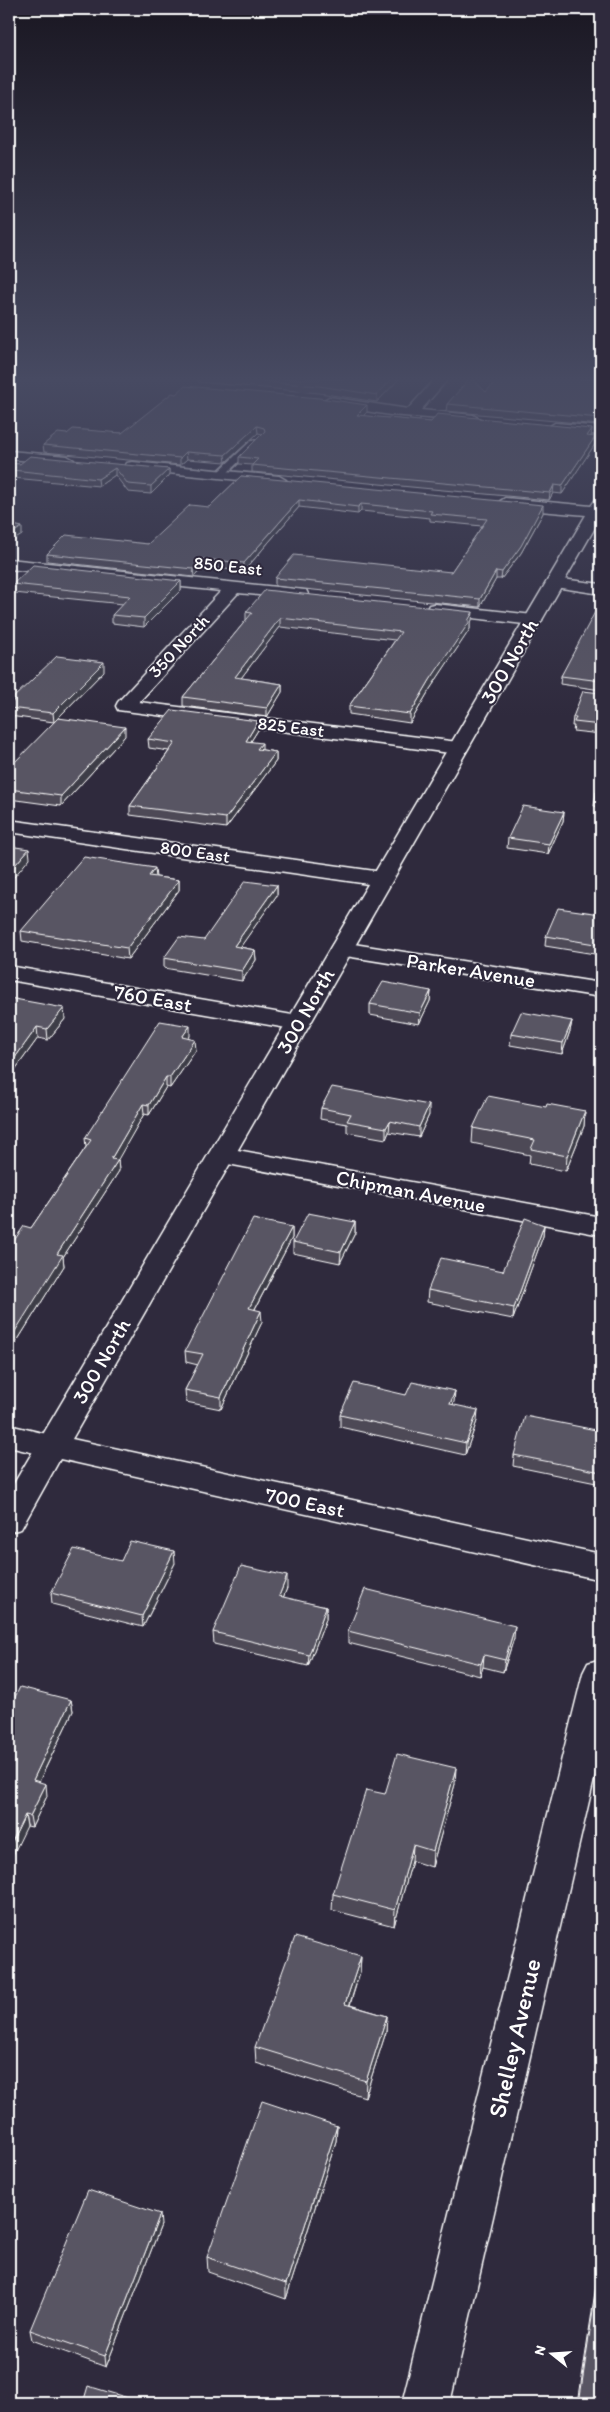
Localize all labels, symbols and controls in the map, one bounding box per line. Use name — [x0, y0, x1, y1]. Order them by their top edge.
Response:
street label: 850 East — [193, 551, 263, 581]
street label: 350 North — [144, 609, 214, 682]
street label: 300 North — [475, 614, 543, 708]
street label: 825 East — [256, 712, 326, 742]
street label: 800 East — [159, 836, 232, 868]
street label: Parker Avenue — [405, 947, 537, 993]
street label: 300 North — [271, 964, 339, 1058]
street label: 760 East — [112, 979, 194, 1017]
street label: Chipman Avenue — [334, 1164, 488, 1218]
street label: 300 North — [67, 1314, 135, 1408]
street label: 700 East — [263, 1481, 347, 1523]
street label: Shelley Avenue — [481, 1956, 547, 2120]
north arrow — [528, 2330, 578, 2380]
text: N — [531, 2343, 550, 2357]

